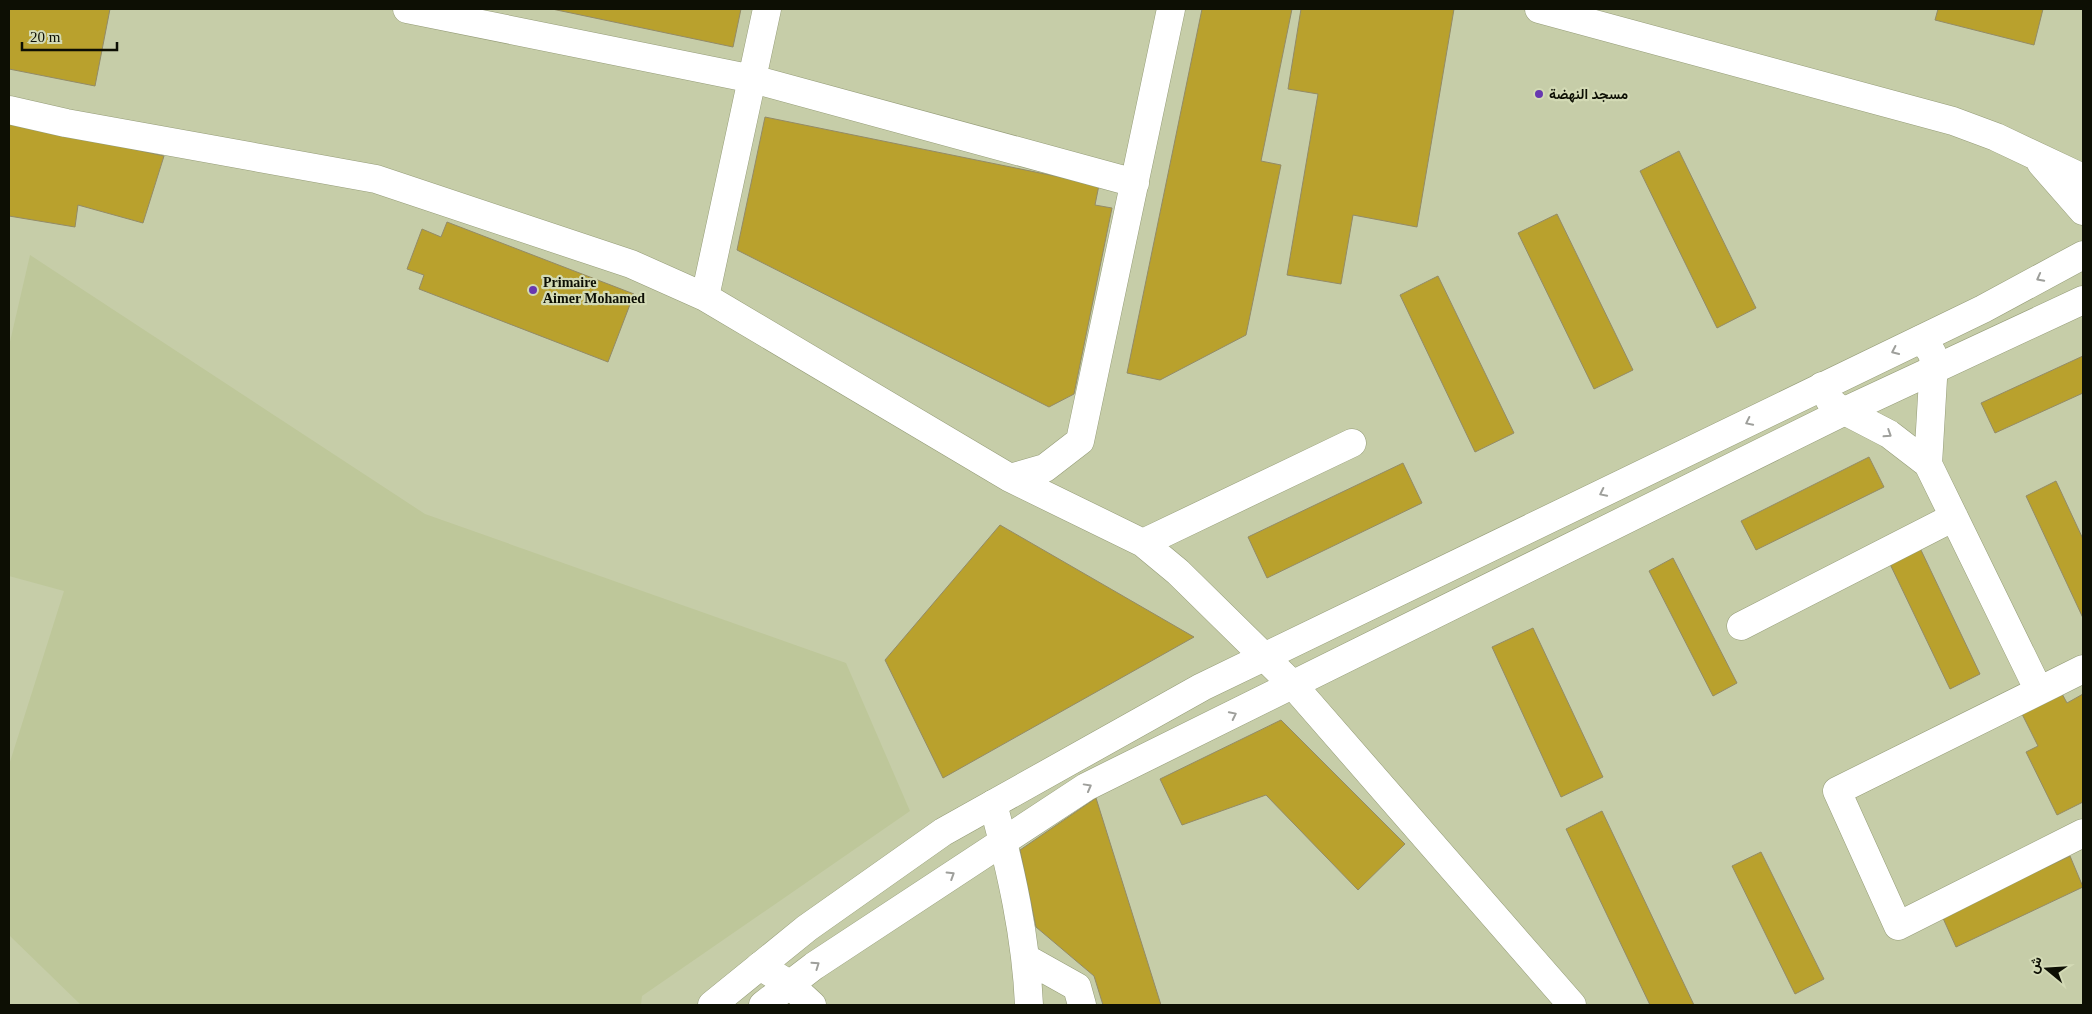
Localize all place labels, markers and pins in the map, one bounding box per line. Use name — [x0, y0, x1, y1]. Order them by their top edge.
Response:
place label: مسجد النهضة — [1549, 87, 1628, 103]
marker: مسجد النهضة — [1533, 88, 1545, 100]
place label: Primaire Aimer Mohamed — [543, 275, 645, 306]
marker: Primaire Aimer Mohamed — [527, 284, 539, 296]

